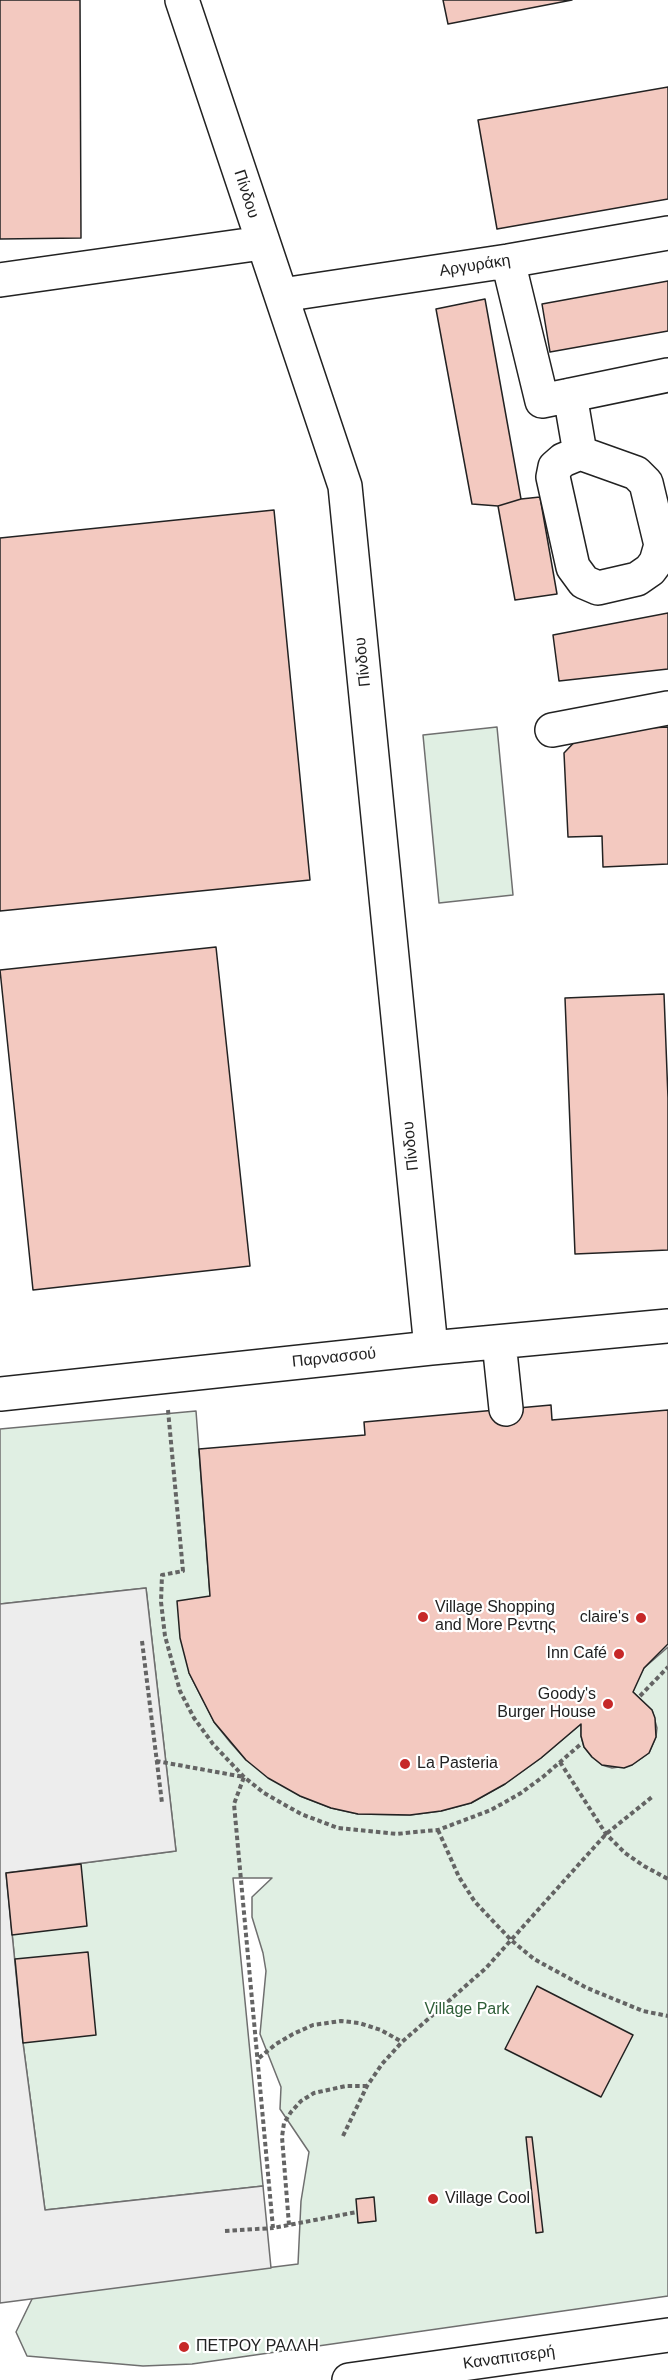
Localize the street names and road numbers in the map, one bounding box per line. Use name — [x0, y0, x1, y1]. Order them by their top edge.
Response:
street label: Πίνδου — [229, 167, 263, 221]
street label: Αργυράκη — [438, 251, 512, 281]
street label: Πίνδου — [351, 636, 375, 688]
street label: Πίνδου — [399, 1120, 423, 1172]
street label: Παρνασσού — [291, 1344, 377, 1372]
street label: Καναπιτσερή — [462, 2342, 556, 2374]

